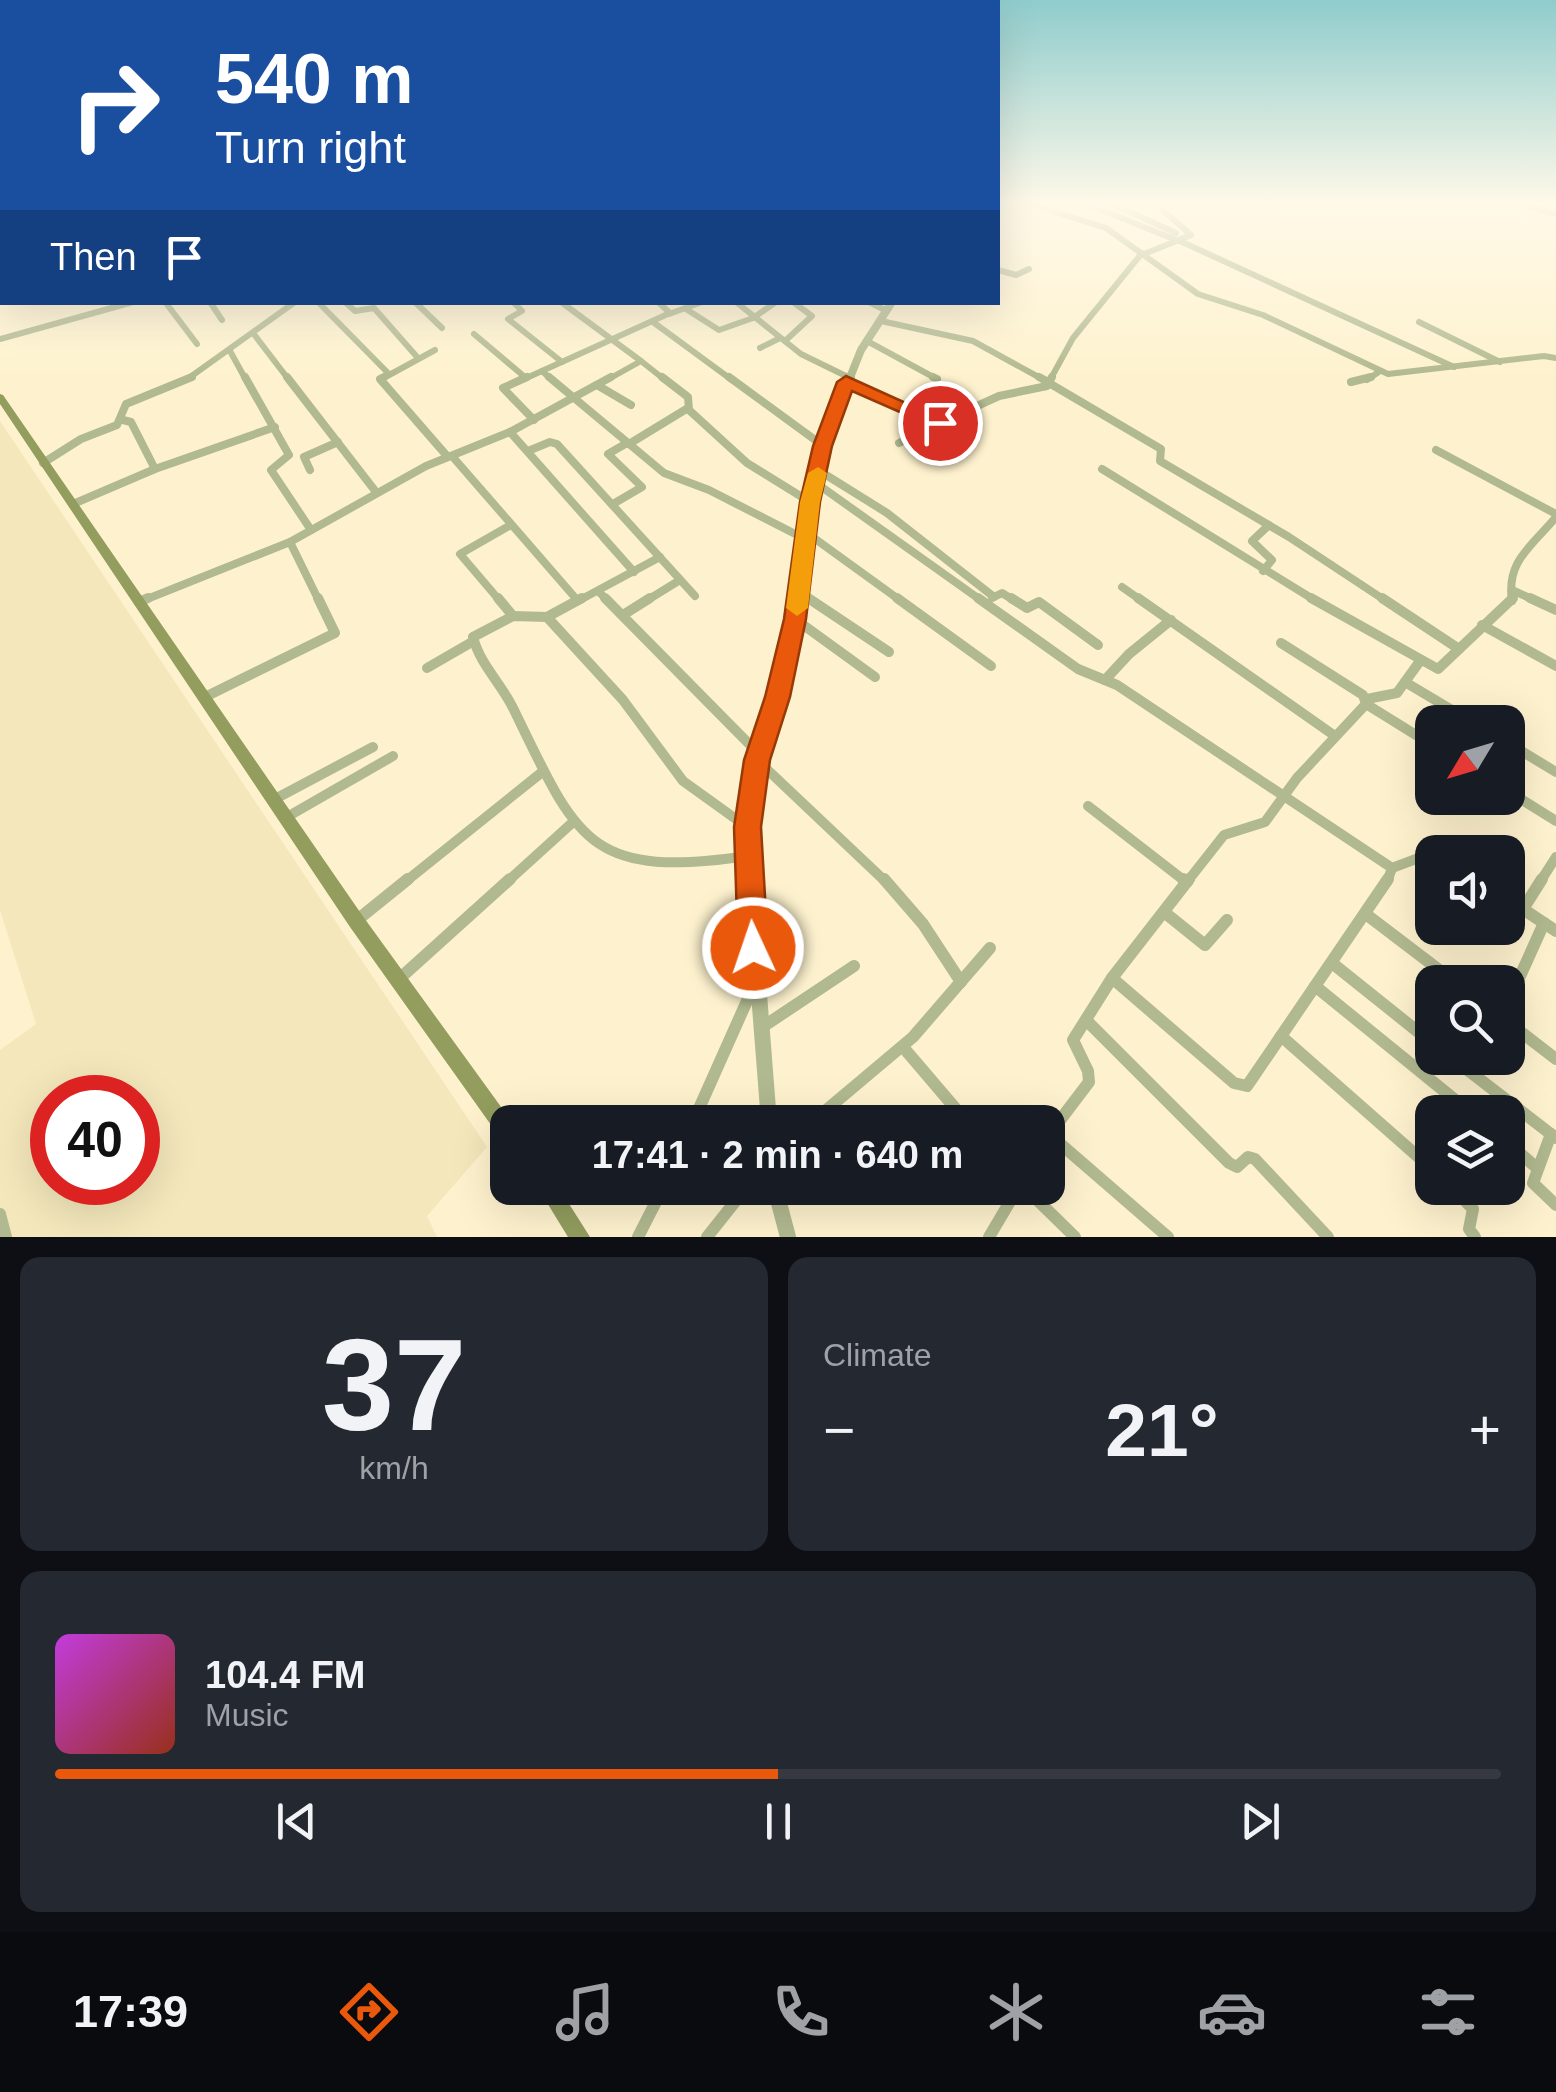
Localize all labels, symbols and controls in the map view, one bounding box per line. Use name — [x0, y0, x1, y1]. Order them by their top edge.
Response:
icon: right — [50, 40, 180, 170]
text: 540 m — [215, 40, 413, 118]
text: Turn right — [215, 122, 406, 173]
icon: arrive — [157, 230, 212, 285]
text: Then — [50, 236, 137, 278]
pin — [898, 381, 983, 466]
icon: arrive — [913, 396, 968, 451]
north arrow — [1415, 705, 1525, 815]
map controls — [1415, 705, 1525, 1205]
button: sound — [1415, 835, 1525, 945]
position arrow — [701, 896, 805, 1000]
button: search — [1415, 965, 1525, 1075]
speed limit sign: 40 — [30, 1075, 160, 1205]
button: layers — [1415, 1095, 1525, 1205]
text: 17:41 · 2 min · 640 m — [592, 1134, 963, 1176]
text: 37 — [322, 1312, 466, 1458]
text: Climate — [823, 1337, 931, 1373]
text: 21° — [1105, 1388, 1219, 1472]
text: − — [823, 1399, 855, 1461]
text: + — [1469, 1399, 1501, 1461]
text: km/h — [359, 1450, 429, 1486]
text: 104.4 FM — [205, 1654, 366, 1696]
text: Music — [205, 1697, 289, 1733]
icon: previous — [269, 1794, 324, 1849]
icon: pause — [751, 1794, 806, 1849]
icon: next — [1233, 1794, 1288, 1849]
icon: directions — [334, 1977, 404, 2047]
icon: music — [550, 1977, 620, 2047]
icon: phone — [766, 1977, 836, 2047]
icon: climate — [981, 1977, 1051, 2047]
icon: car — [1197, 1977, 1267, 2047]
icon: filters — [1413, 1977, 1483, 2047]
text: 17:39 — [73, 1986, 188, 2037]

